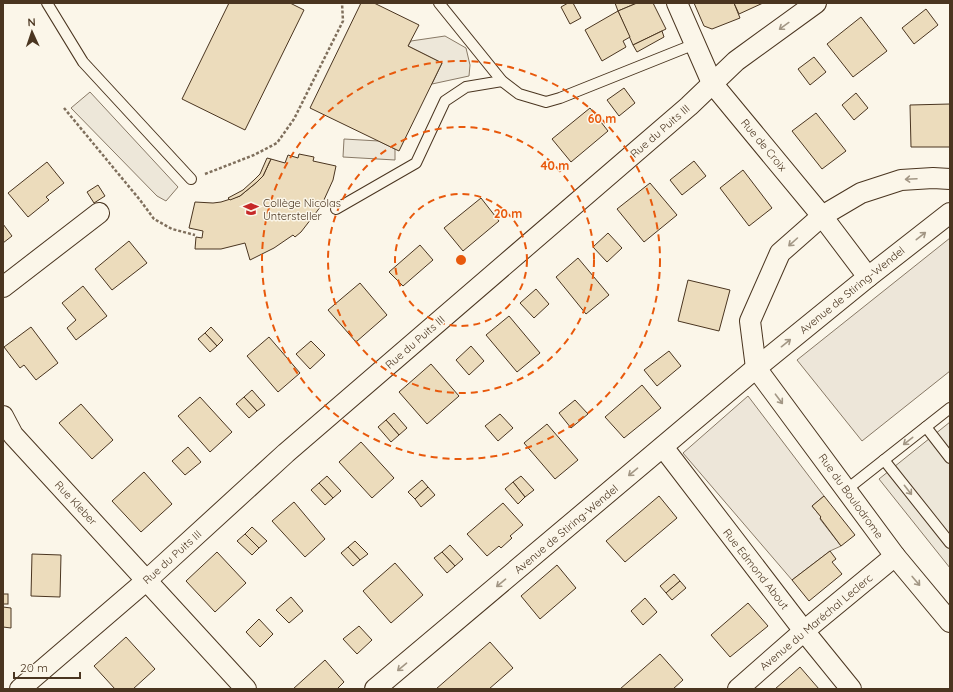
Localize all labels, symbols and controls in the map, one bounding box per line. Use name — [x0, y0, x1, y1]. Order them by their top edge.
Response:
north arrow — [12, 12, 52, 52]
text: N — [27, 15, 36, 29]
one-way arrow — [779, 22, 790, 30]
street label: Rue du Puits III — [627, 101, 693, 161]
text: 60 m — [588, 111, 616, 126]
street label: Rue de Croix — [738, 116, 790, 174]
text: 40 m — [541, 158, 569, 173]
one-way arrow — [905, 176, 918, 183]
place label: Collège Nicolas Untersteller — [263, 196, 341, 223]
school or university icon: Collège Nicolas Untersteller — [242, 200, 260, 218]
text: 20 m — [494, 206, 522, 221]
one-way arrow — [915, 232, 926, 240]
one-way arrow — [788, 237, 798, 246]
street label: Avenue de Stiring-Wendel — [797, 243, 907, 337]
centre of rings — [454, 253, 468, 267]
street label: Rue du Puits III — [382, 312, 448, 372]
one-way arrow — [781, 339, 792, 348]
one-way arrow — [775, 394, 783, 405]
one-way arrow — [903, 436, 914, 445]
street label: Rue du Boulodrome — [816, 451, 886, 541]
one-way arrow — [628, 468, 638, 477]
street label: Rue Kleber — [52, 478, 101, 529]
street label: Avenue de Stiring-Wendel — [511, 481, 621, 577]
one-way arrow — [904, 485, 913, 496]
street label: Rue Edmond About — [720, 526, 792, 612]
street label: Rue du Puits III — [140, 527, 204, 587]
street label: Avenue du Maréchal Leclerc — [757, 571, 875, 673]
one-way arrow — [912, 576, 921, 587]
one-way arrow — [496, 578, 507, 587]
scale bar — [14, 654, 80, 680]
text: 20 m — [20, 660, 48, 675]
one-way arrow — [397, 662, 407, 671]

